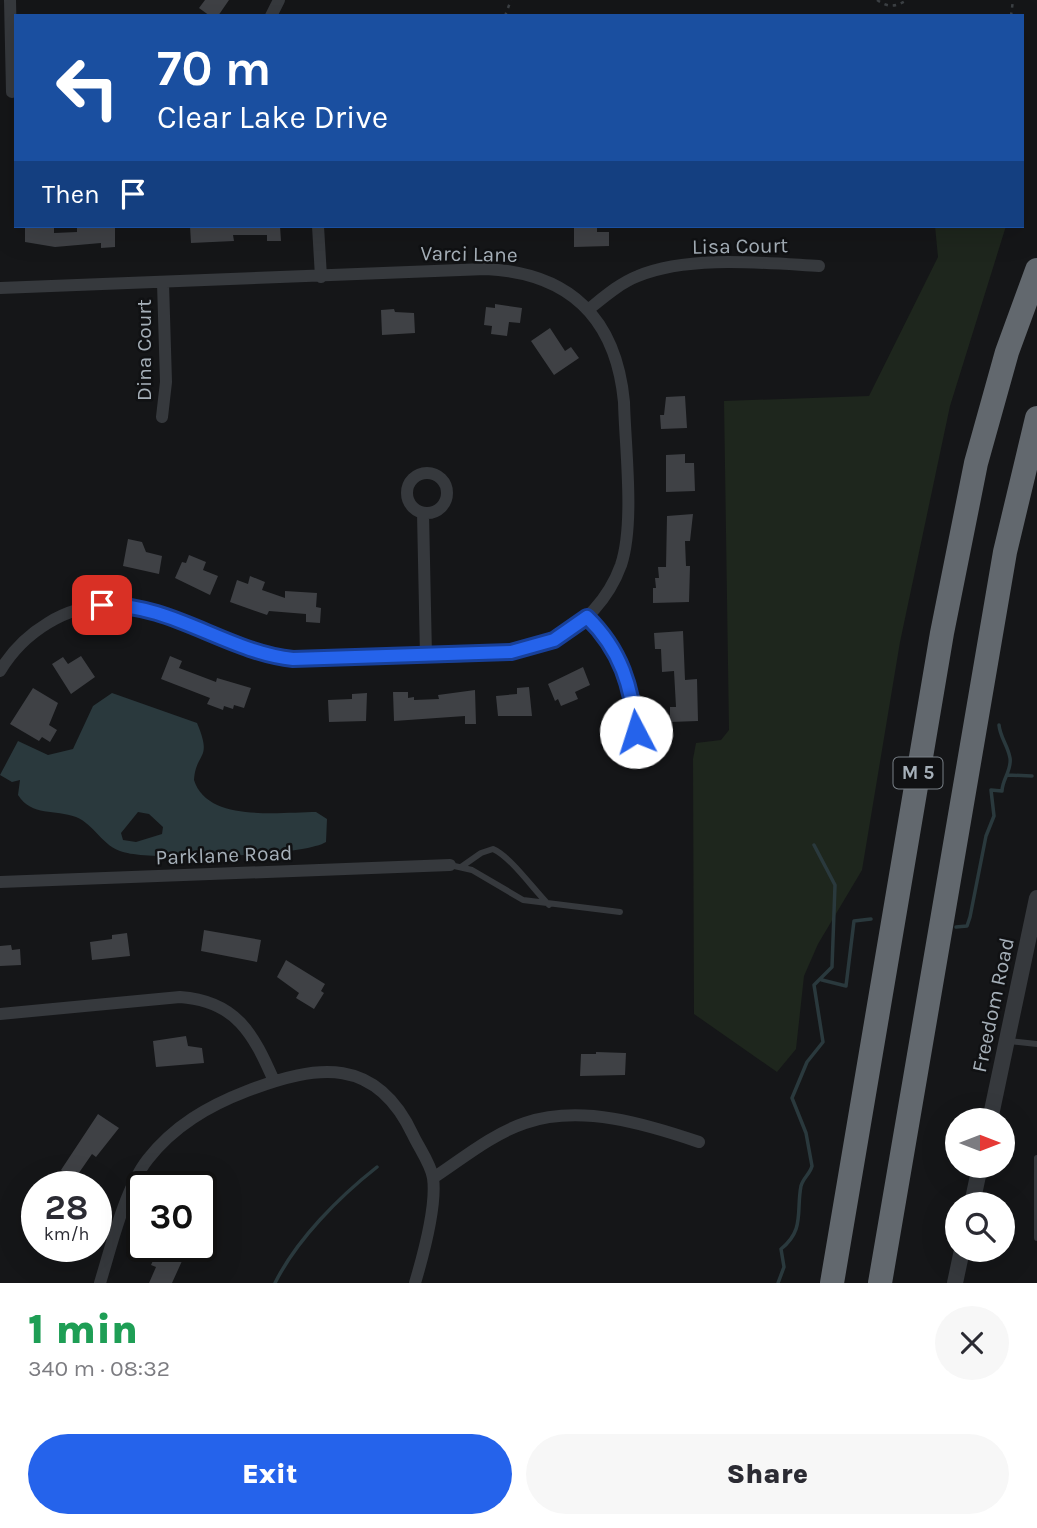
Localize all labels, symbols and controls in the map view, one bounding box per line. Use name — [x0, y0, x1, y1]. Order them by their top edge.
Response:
text: 70 m — [157, 40, 271, 97]
icon: left — [42, 42, 133, 133]
text: Clear Lake Drive — [157, 99, 388, 136]
icon: arrive — [114, 175, 152, 213]
text: Then — [42, 179, 100, 210]
street label: Lisa Court — [692, 233, 788, 259]
street label: Varci Lane — [420, 241, 518, 267]
street label: Dina Court — [132, 299, 156, 401]
pin — [72, 575, 132, 635]
icon: arrive — [83, 586, 121, 624]
position arrow — [599, 695, 673, 769]
road number: M 5 — [894, 758, 942, 788]
street label: Parklane Road — [155, 841, 293, 869]
street label: Freedom Road — [967, 935, 1019, 1075]
north arrow — [945, 1108, 1015, 1178]
map controls — [945, 1108, 1015, 1262]
speed limit sign: 30 — [126, 1171, 217, 1262]
text: 28 — [45, 1187, 88, 1228]
button: search — [945, 1192, 1015, 1262]
text: km/h — [44, 1223, 89, 1245]
text: 1 min — [28, 1304, 138, 1354]
button: close — [935, 1306, 1009, 1380]
text: 340 m · 08:32 — [28, 1355, 170, 1382]
button: Exit — [28, 1434, 512, 1514]
button: Share — [526, 1434, 1009, 1514]

